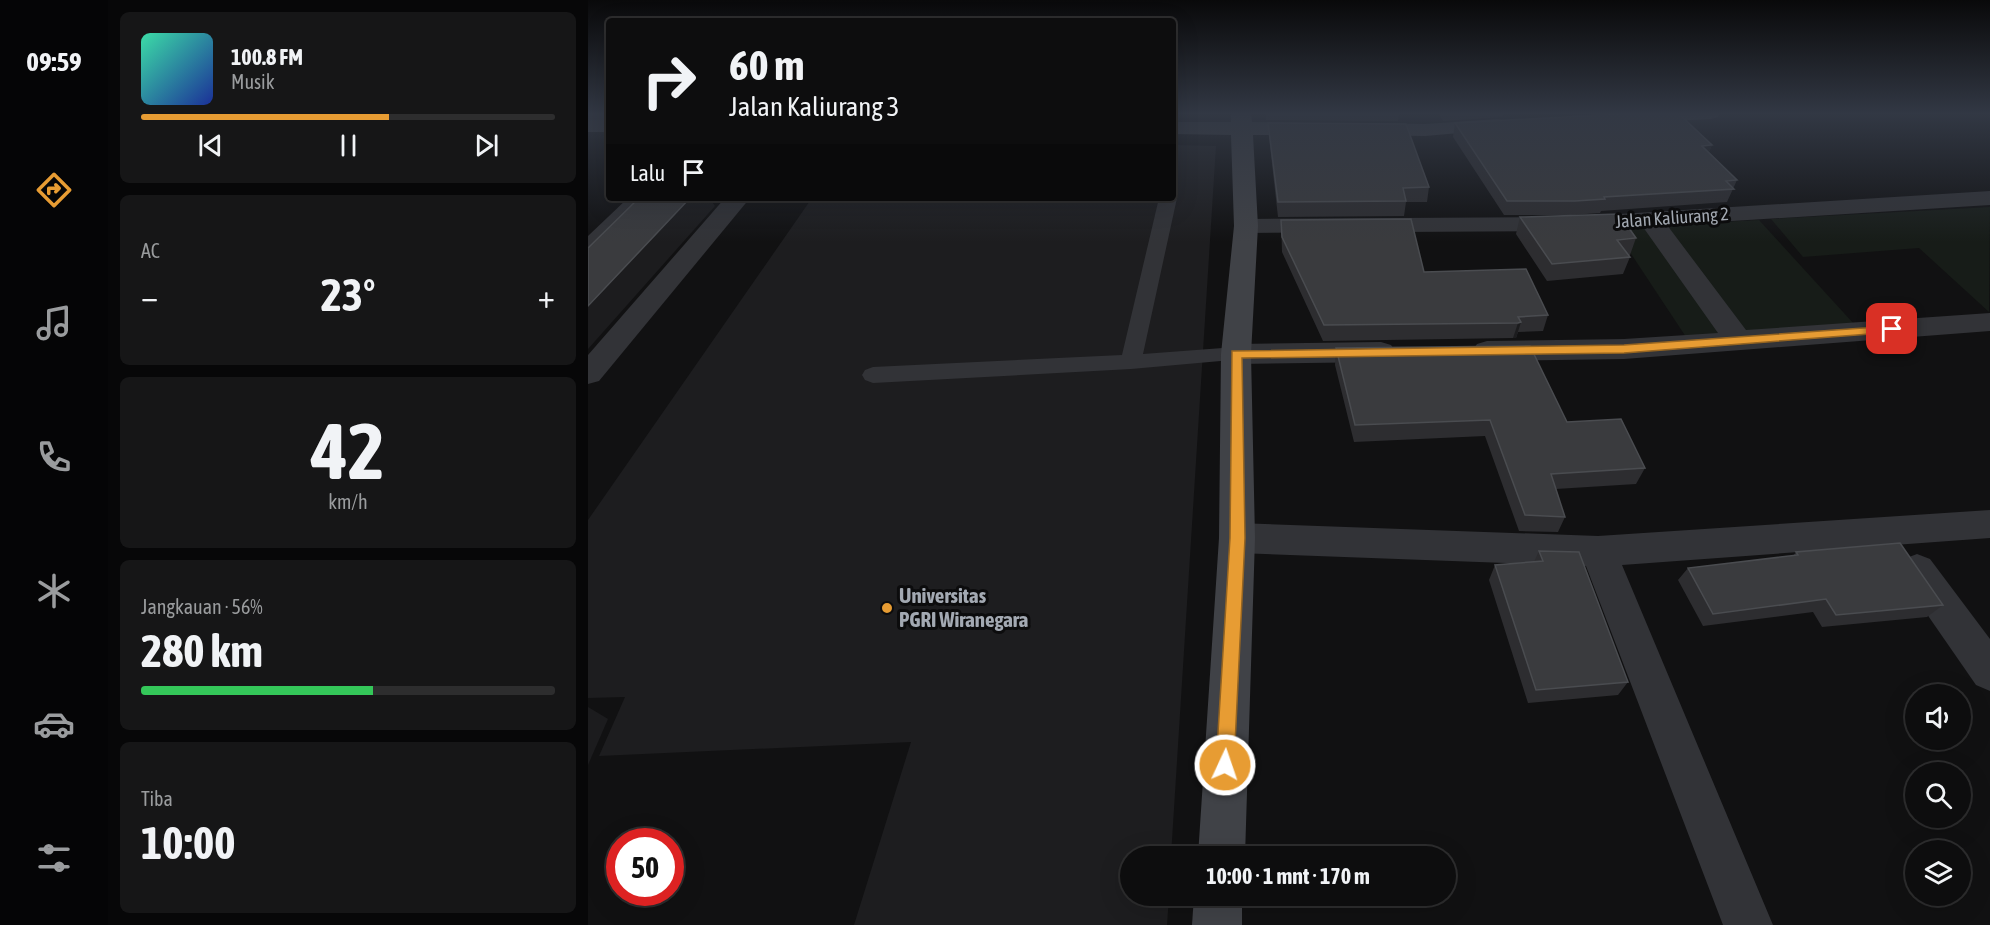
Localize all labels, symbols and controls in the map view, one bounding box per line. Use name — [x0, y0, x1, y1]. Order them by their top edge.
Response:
text: 60 m — [729, 41, 804, 89]
icon: right — [630, 42, 708, 120]
text: 100.8 FM — [231, 44, 303, 70]
text: 09:59 — [26, 46, 82, 77]
text: Musik — [231, 70, 275, 93]
text: Jalan Kaliurang 3 — [729, 91, 899, 122]
icon: previous — [194, 129, 227, 162]
icon: pause — [332, 129, 365, 162]
icon: next — [470, 129, 503, 162]
icon: arrive — [677, 156, 710, 189]
text: Lalu — [630, 160, 665, 186]
icon: directions — [33, 169, 75, 211]
street label: Jalan Kaliurang 2 — [1615, 203, 1729, 232]
text: AC — [141, 239, 160, 262]
text: 23° — [321, 269, 375, 321]
text: − — [141, 277, 158, 315]
text: + — [538, 277, 555, 315]
icon: music — [33, 302, 75, 344]
pin — [1866, 303, 1917, 354]
icon: arrive — [1875, 312, 1908, 345]
text: 42 — [311, 406, 385, 496]
icon: phone — [33, 436, 75, 478]
text: km/h — [328, 490, 368, 513]
icon: climate — [33, 570, 75, 612]
place label: Universitas PGRI Wiranegara — [899, 583, 1029, 631]
text: Jangkauan · 56% — [141, 595, 263, 618]
marker: Universitas PGRI Wiranegara — [880, 601, 894, 615]
text: 280 km — [141, 625, 263, 677]
map controls — [1905, 684, 1971, 906]
button: sound — [1905, 684, 1971, 750]
icon: car — [33, 703, 75, 745]
position arrow — [1193, 733, 1257, 797]
button: search — [1905, 762, 1971, 828]
text: Tiba — [141, 787, 173, 810]
text: 10:00 — [141, 817, 235, 869]
speed limit sign: 50 — [606, 828, 684, 906]
icon: filters — [33, 837, 75, 879]
button: layers — [1905, 840, 1971, 906]
text: 10:00 · 1 mnt · 170 m — [1206, 863, 1370, 889]

